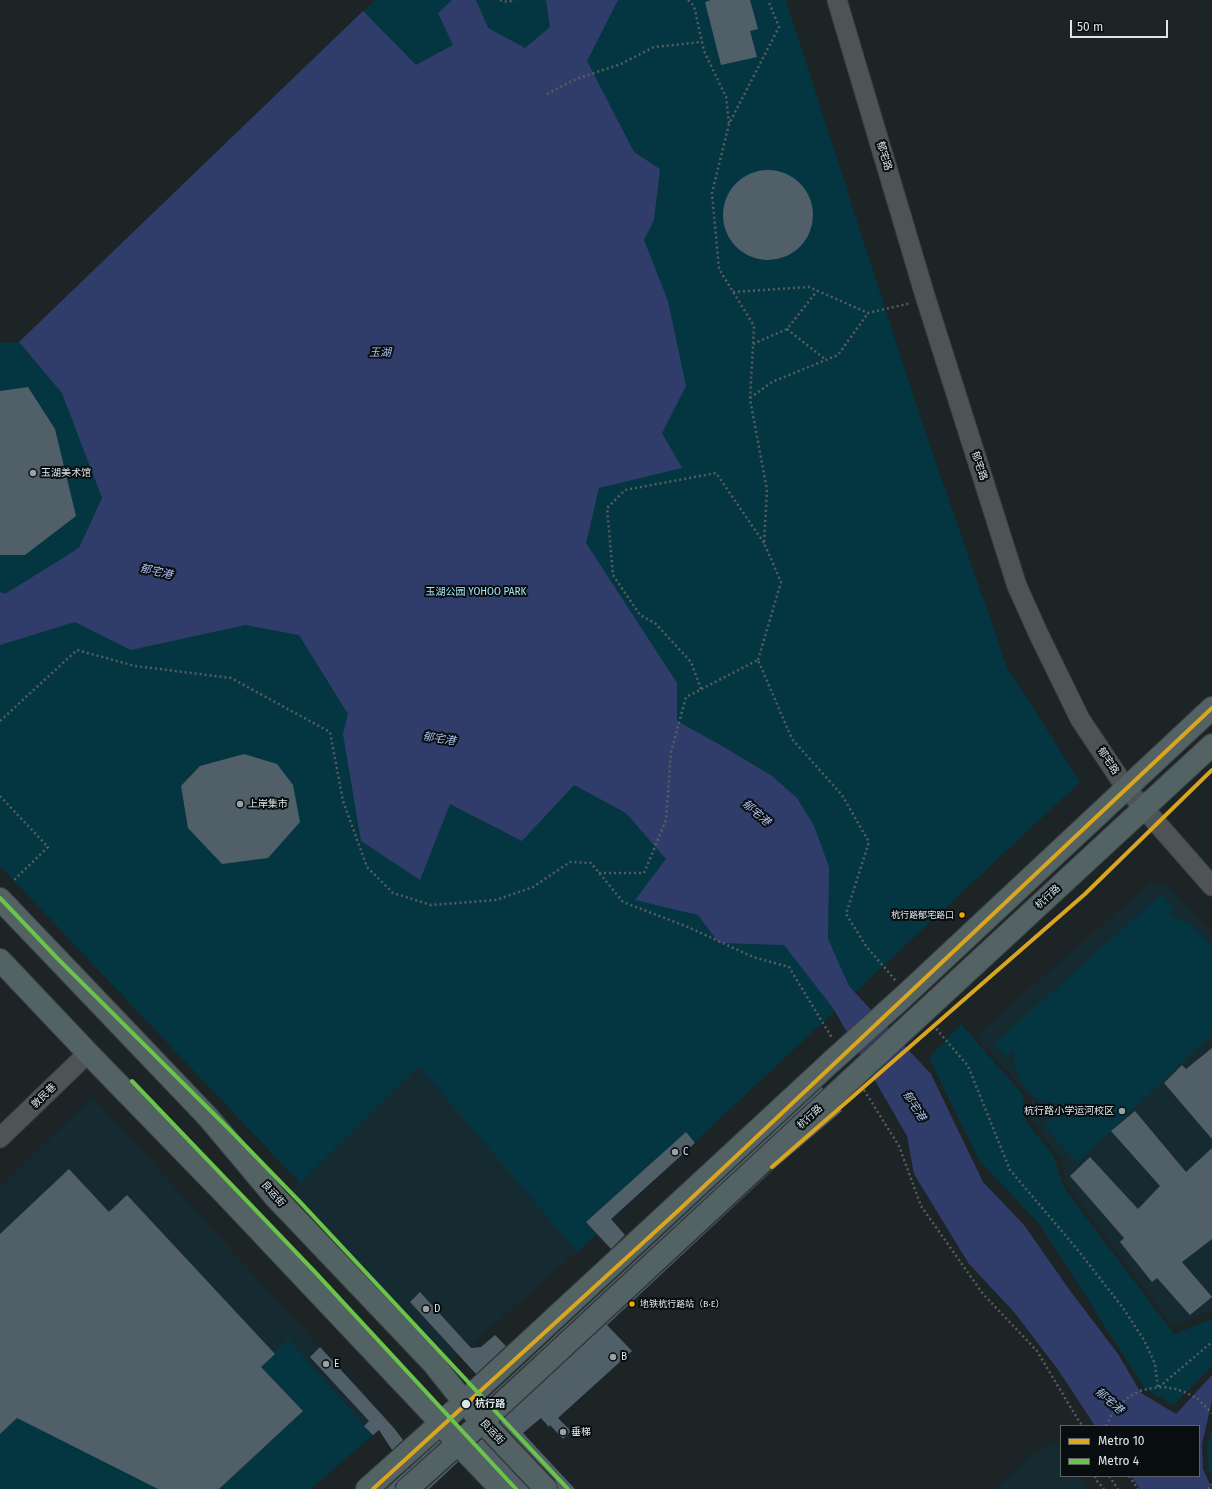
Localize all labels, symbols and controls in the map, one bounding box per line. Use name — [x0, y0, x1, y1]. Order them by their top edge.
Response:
scale bar — [1072, 12, 1170, 38]
text: 50 m — [1077, 20, 1103, 34]
street label: 郁宅路 — [874, 140, 894, 172]
water label: 玉湖 — [369, 346, 391, 360]
street label: 郁宅路 — [969, 450, 989, 482]
place label: 玉湖美术馆 — [41, 467, 91, 479]
marker: 玉湖美术馆 — [28, 468, 38, 478]
water label: 郁宅港 — [138, 562, 174, 582]
park label: 玉湖公园 YOHOO PARK — [426, 586, 526, 598]
water label: 郁宅港 — [422, 730, 456, 748]
street label: 郁宅路 — [1095, 745, 1121, 777]
water label: 郁宅港 — [739, 797, 773, 829]
place label: 上岸集市 — [248, 798, 288, 810]
marker: 上岸集市 — [235, 799, 245, 809]
street label: 杭行路 — [1033, 882, 1063, 912]
place label: 杭行路郁宅路口 — [891, 910, 954, 920]
marker: 杭行路郁宅路口 — [957, 910, 967, 920]
street label: 敦民巷 — [29, 1081, 59, 1111]
water label: 郁宅港 — [900, 1089, 928, 1123]
street label: 杭行路 — [795, 1102, 825, 1132]
place label: 杭行路小学运河校区 — [1024, 1105, 1114, 1117]
marker: 杭行路小学运河校区 — [1117, 1106, 1127, 1116]
place label: C — [683, 1146, 689, 1158]
marker: C — [670, 1147, 680, 1157]
street label: 良运街 — [259, 1179, 287, 1209]
marker: 地铁杭行路站（B·E） — [627, 1299, 637, 1309]
place label: 地铁杭行路站（B·E） — [640, 1299, 724, 1309]
place label: D — [434, 1303, 440, 1315]
marker: D — [421, 1304, 431, 1314]
place label: B — [621, 1351, 627, 1363]
marker: B — [608, 1352, 618, 1362]
place label: E — [334, 1358, 339, 1370]
marker: E — [321, 1359, 331, 1369]
water label: 郁宅港 — [1092, 1385, 1126, 1417]
marker: 杭行路 — [460, 1398, 472, 1410]
place label: 杭行路 — [475, 1398, 505, 1410]
street label: 良运街 — [477, 1417, 507, 1447]
legend — [1060, 1425, 1200, 1477]
place label: 垂梯 — [571, 1426, 591, 1438]
marker: 垂梯 — [558, 1427, 568, 1437]
text: Metro 10 — [1098, 1434, 1145, 1448]
text: Metro 4 — [1098, 1454, 1139, 1468]

